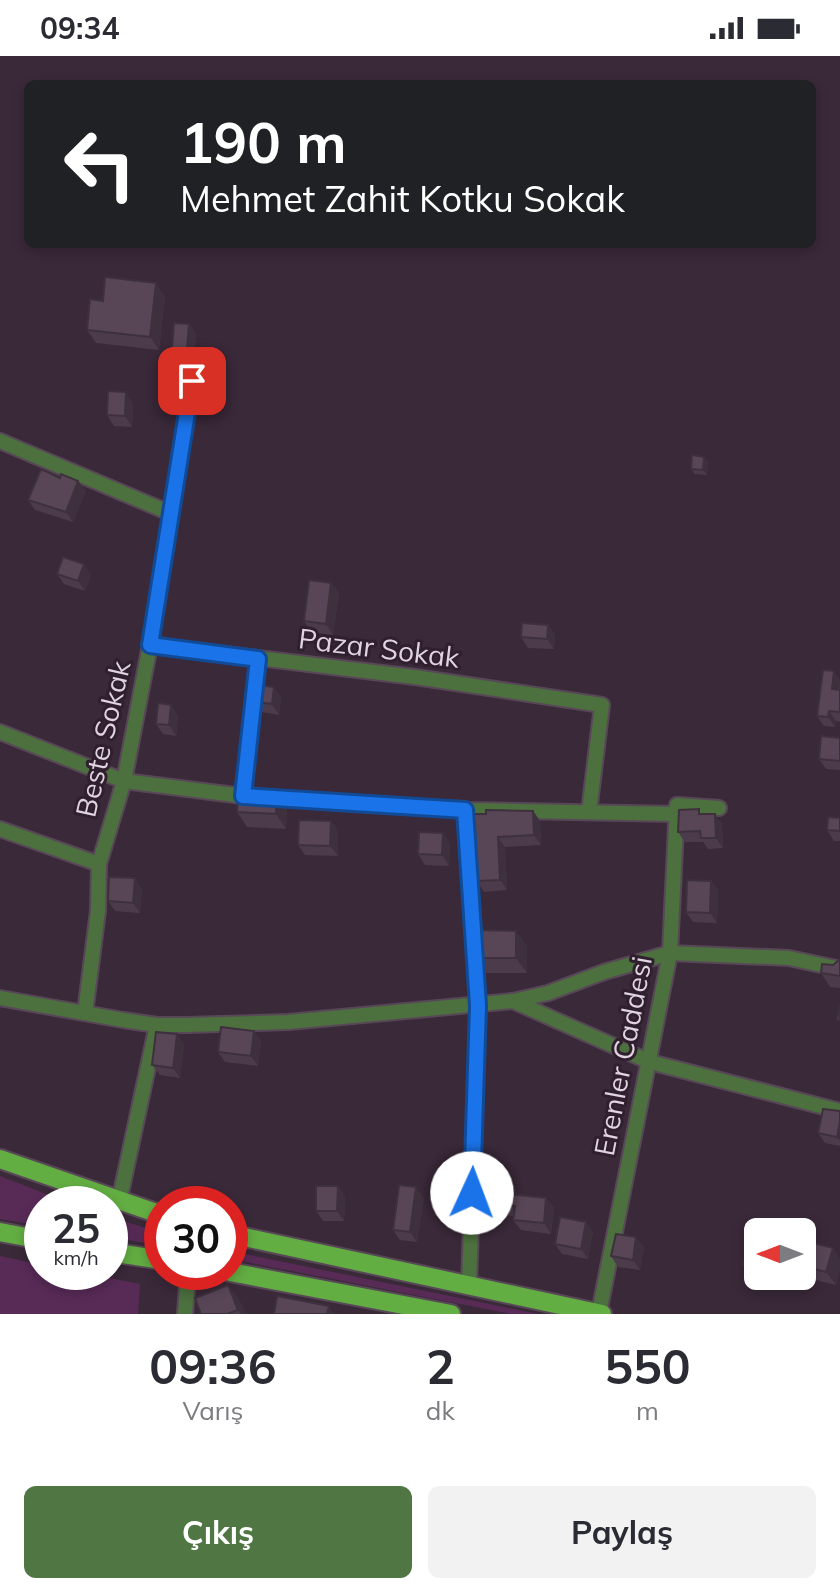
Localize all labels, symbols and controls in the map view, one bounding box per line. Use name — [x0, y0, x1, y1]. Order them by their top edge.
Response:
text: 09:34 — [40, 9, 119, 47]
text: 190 m — [180, 107, 347, 177]
icon: left — [48, 112, 152, 216]
text: Mehmet Zahit Kotku Sokak — [180, 176, 625, 221]
pin — [158, 347, 226, 415]
icon: arrive — [170, 359, 214, 403]
street label: Pazar Sokak — [297, 620, 462, 675]
street label: Beste Sokak — [68, 657, 138, 820]
street label: Erenler Caddesi — [586, 953, 659, 1159]
position arrow — [430, 1151, 514, 1235]
speed limit sign: 30 — [144, 1186, 248, 1290]
text: 25 — [52, 1203, 100, 1253]
north arrow — [744, 1218, 816, 1290]
map controls — [744, 1218, 816, 1290]
text: km/h — [53, 1245, 99, 1270]
text: 09:36 — [149, 1336, 276, 1396]
text: 2 — [426, 1336, 455, 1396]
text: 550 — [604, 1336, 691, 1396]
text: Varış — [183, 1394, 243, 1427]
text: dk — [426, 1394, 455, 1427]
text: m — [636, 1394, 659, 1427]
button: Çıkış — [24, 1486, 412, 1578]
button: Paylaş — [428, 1486, 816, 1578]

